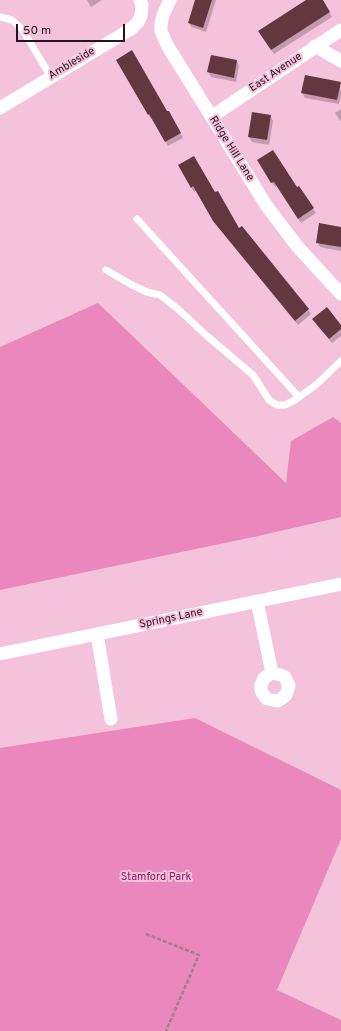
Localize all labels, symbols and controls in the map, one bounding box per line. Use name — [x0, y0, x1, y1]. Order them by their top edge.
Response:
scale bar — [18, 16, 127, 42]
text: 50 m — [23, 23, 51, 39]
street label: Ambleside — [46, 45, 98, 83]
street label: East Avenue — [247, 51, 305, 95]
street label: Ridge Hill Lane — [206, 114, 256, 184]
street label: Springs Lane — [138, 606, 204, 632]
park label: Stamford Park — [121, 871, 191, 885]

